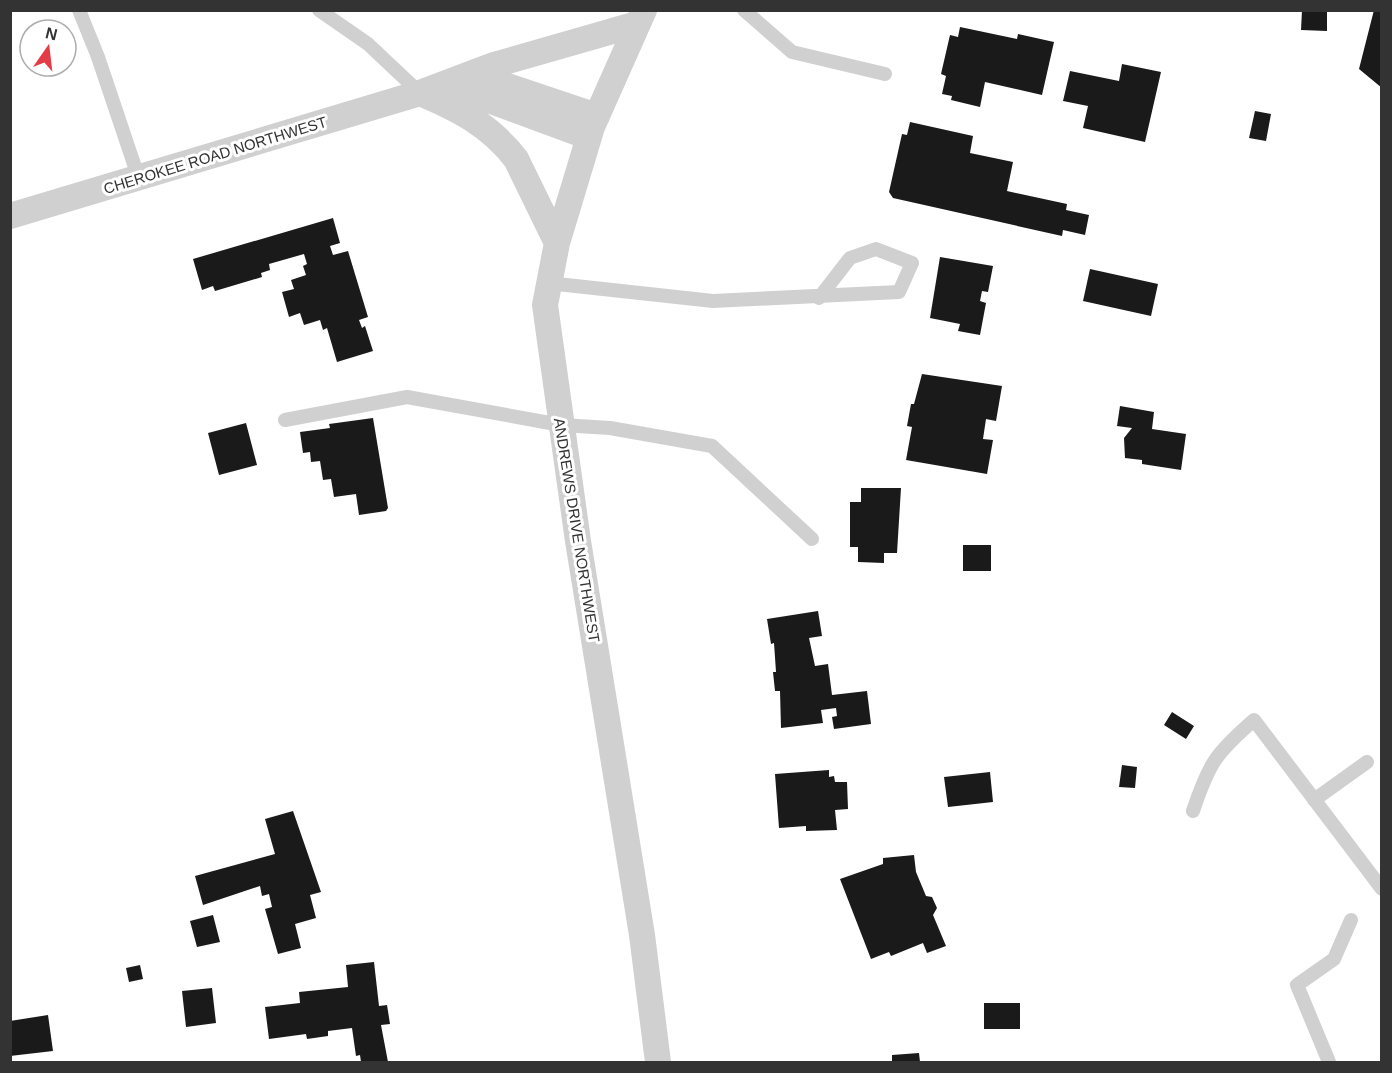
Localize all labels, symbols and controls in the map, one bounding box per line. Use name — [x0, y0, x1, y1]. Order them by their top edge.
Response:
north arrow — [18, 18, 78, 78]
text: N — [44, 24, 59, 44]
street label: CHEROKEE ROAD NORTHWEST — [101, 113, 329, 197]
street label: ANDREWS DRIVE NORTHWEST — [551, 416, 603, 644]

